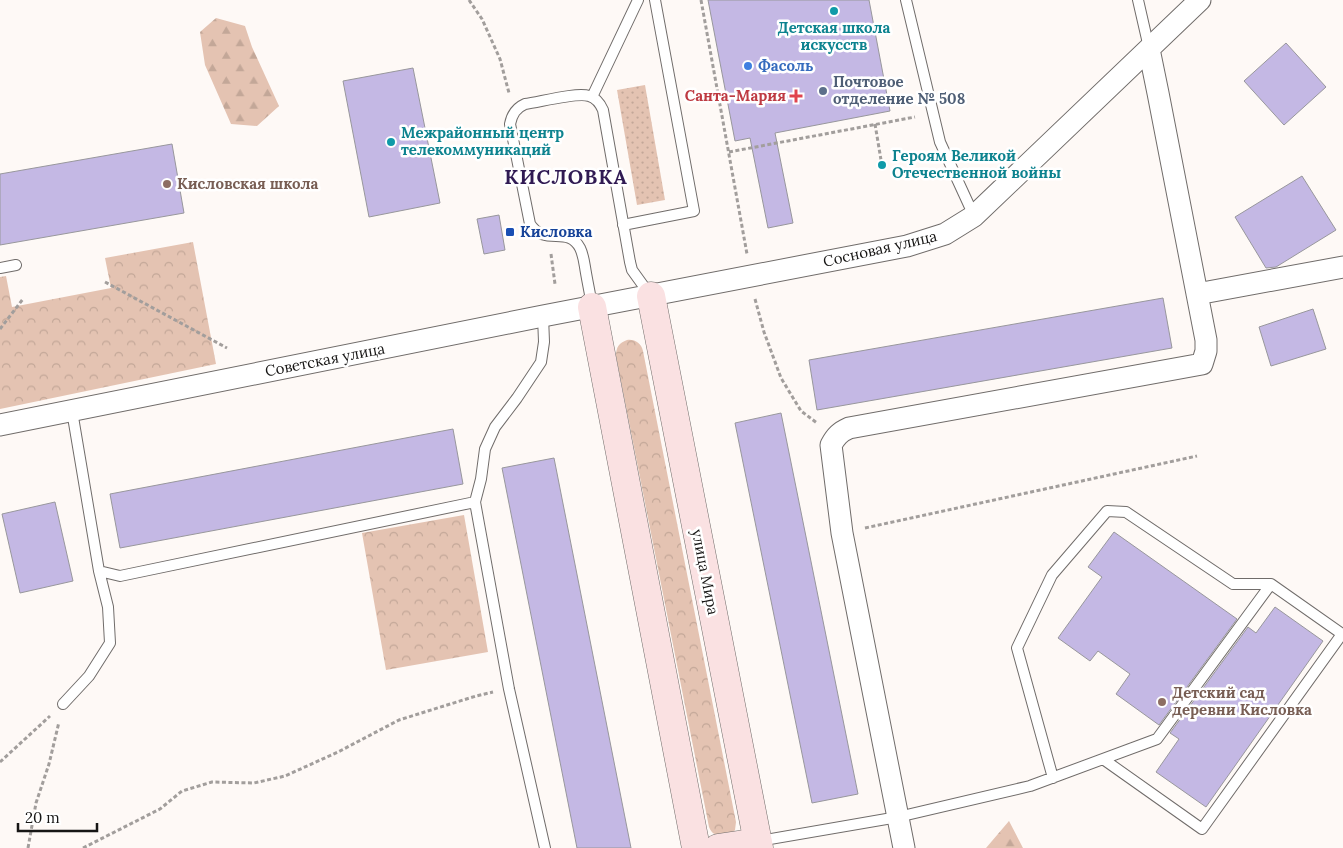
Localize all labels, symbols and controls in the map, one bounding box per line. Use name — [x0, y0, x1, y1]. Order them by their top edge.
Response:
marker: Детская школа искусств — [828, 5, 840, 17]
place label: Детская школа искусств — [778, 18, 891, 54]
place label: Фасоль — [758, 56, 814, 75]
marker: Фасоль — [742, 60, 754, 72]
place label: Почтовое отделение № 508 — [833, 72, 965, 108]
marker: Почтовое отделение № 508 — [817, 85, 829, 97]
place label: Санта-Мария — [685, 86, 786, 105]
marker: Санта-Мария — [790, 90, 802, 102]
place label: Межрайонный центр телекоммуникаций — [401, 123, 564, 159]
marker: Межрайонный центр телекоммуникаций — [385, 136, 397, 148]
place label: Героям Великой Отечественной войны — [892, 146, 1061, 182]
marker: Героям Великой Отечественной войны — [876, 159, 888, 171]
district label: КИСЛОВКА — [504, 164, 628, 189]
place label: Кисловская школа — [177, 174, 319, 193]
marker: Кисловская школа — [161, 178, 173, 190]
place label: Кисловка — [520, 222, 592, 241]
marker: Кисловка — [504, 226, 516, 238]
street label: Сосновая улица — [821, 226, 939, 271]
street label: Советская улица — [263, 339, 387, 380]
street label: улица Мира — [688, 527, 723, 617]
place label: Детский сад деревни Кисловка — [1172, 683, 1312, 719]
marker: Детский сад деревни Кисловка — [1156, 696, 1168, 708]
scale bar — [18, 800, 96, 832]
text: 20 m — [25, 808, 60, 827]

